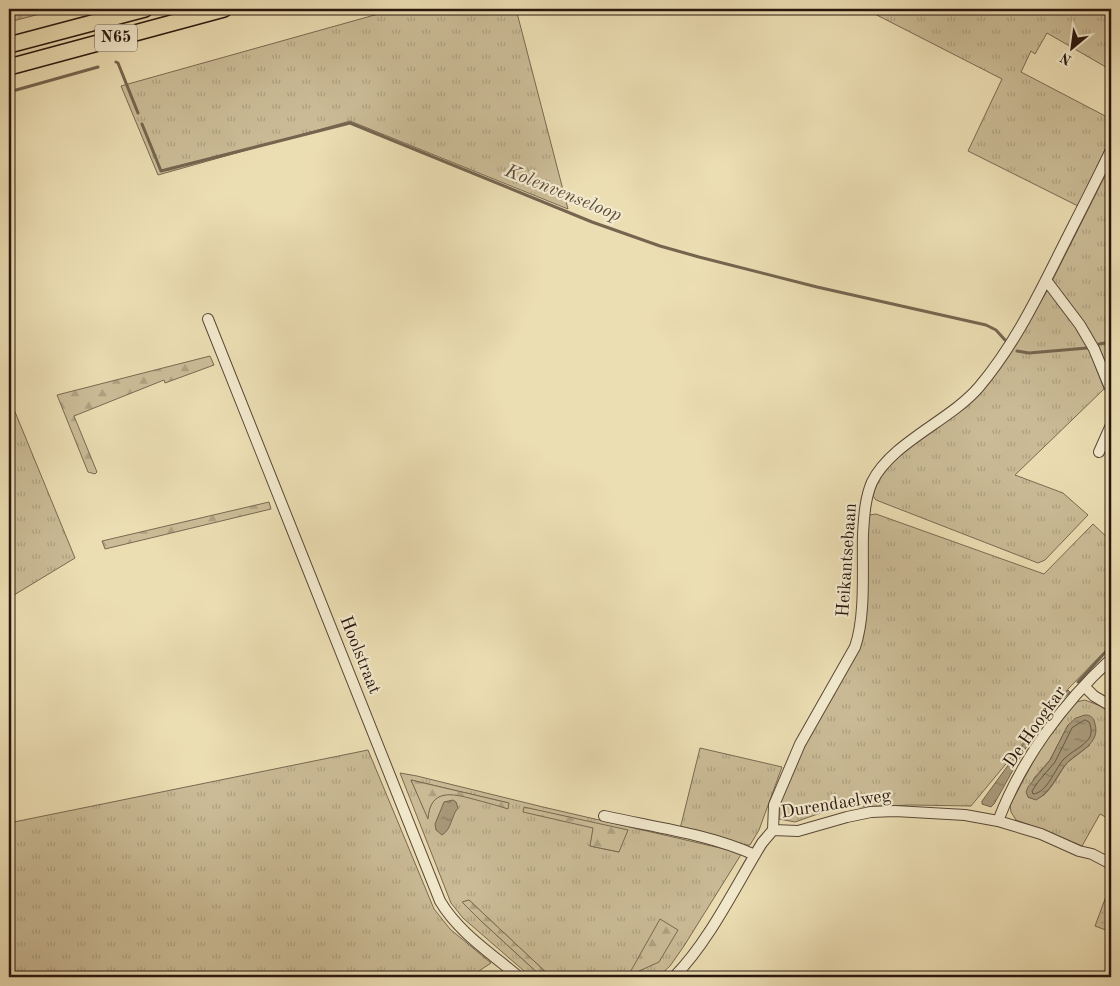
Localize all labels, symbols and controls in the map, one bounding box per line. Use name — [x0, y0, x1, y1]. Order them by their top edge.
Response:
north arrow — [1048, 22, 1098, 72]
road number: N65 — [95, 24, 137, 52]
text: N — [1058, 50, 1074, 67]
water label: Kolenvenseloop — [501, 162, 624, 226]
street label: Heikantsebaan — [834, 502, 860, 618]
street label: Hoolstraat — [336, 613, 384, 697]
street label: De Hoogkar — [1000, 683, 1070, 771]
street label: Durendaelweg — [779, 786, 893, 822]

